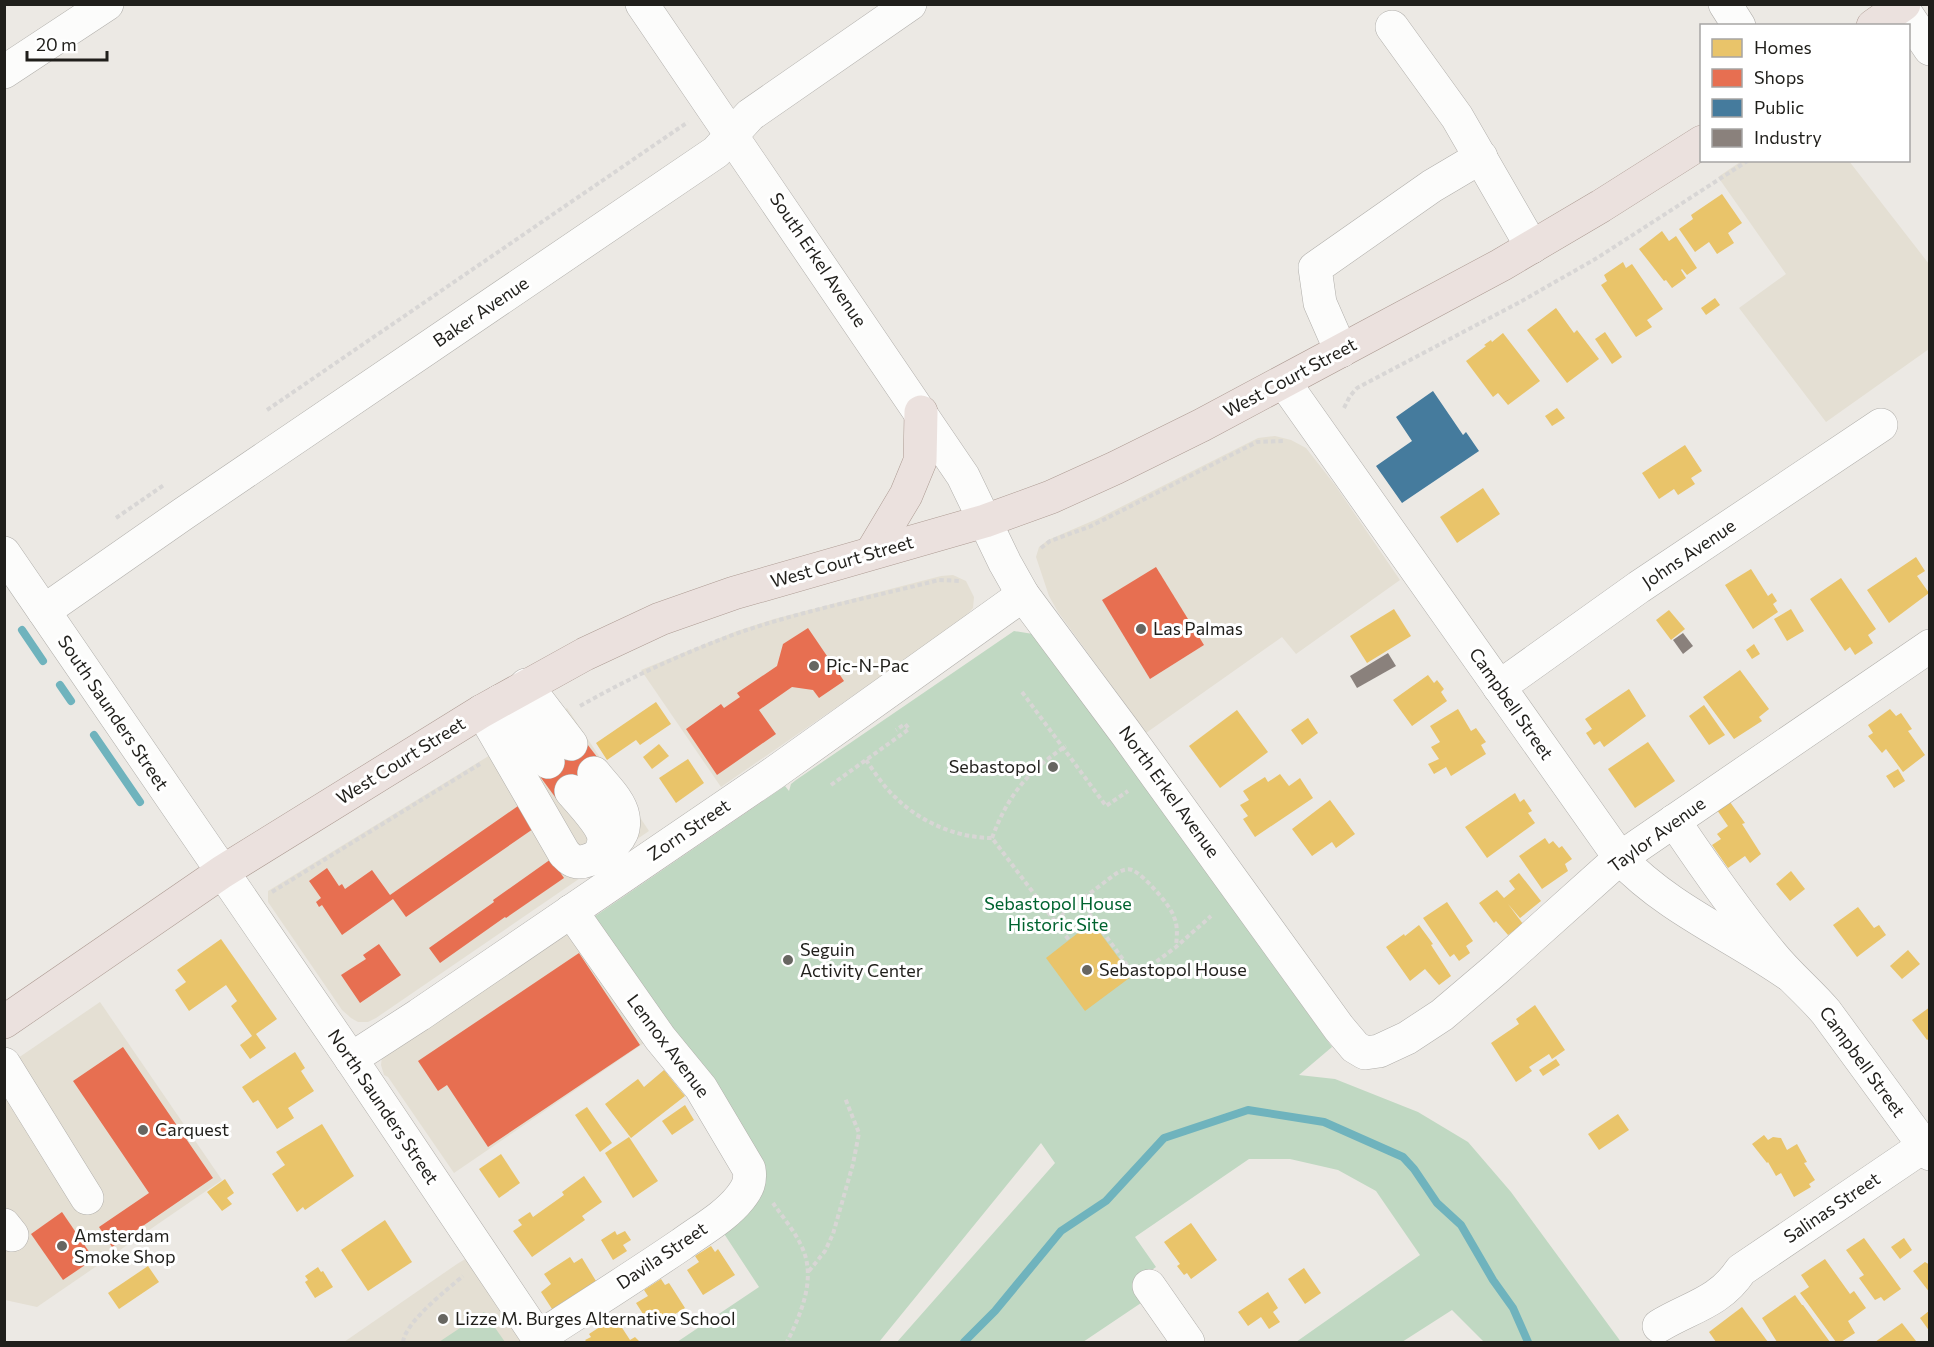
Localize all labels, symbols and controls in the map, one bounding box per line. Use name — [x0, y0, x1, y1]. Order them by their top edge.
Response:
scale bar — [27, 24, 106, 62]
legend — [1700, 24, 1910, 162]
text: 20 m — [36, 33, 77, 55]
text: Homes — [1754, 36, 1812, 58]
text: Shops — [1754, 66, 1804, 88]
text: Public — [1754, 96, 1804, 118]
text: Industry — [1754, 126, 1822, 148]
street label: South Erkel Avenue — [766, 188, 872, 331]
street label: Baker Avenue — [428, 271, 532, 351]
street label: West Court Street — [1219, 333, 1360, 421]
street label: Johns Avenue — [1637, 514, 1739, 593]
street label: West Court Street — [768, 530, 916, 592]
place label: Las Palmas — [1153, 617, 1243, 639]
marker: Las Palmas — [1134, 622, 1148, 636]
street label: South Saunders Street — [54, 631, 174, 794]
street label: Campbell Street — [1465, 643, 1559, 764]
place label: Pic-N-Pac — [826, 654, 909, 676]
marker: Pic-N-Pac — [807, 659, 821, 673]
street label: West Court Street — [332, 712, 469, 809]
street label: North Erkel Avenue — [1115, 721, 1225, 862]
place label: Sebastopol — [949, 755, 1041, 777]
marker: Sebastopol — [1046, 760, 1060, 774]
street label: Taylor Avenue — [1604, 792, 1709, 877]
street label: Zorn Street — [643, 794, 734, 865]
park label: Sebastopol House Historic Site — [984, 892, 1132, 935]
place label: Seguin Activity Center — [800, 938, 923, 981]
marker: Seguin Activity Center — [781, 953, 795, 967]
place label: Sebastopol House — [1099, 958, 1247, 980]
marker: Sebastopol House — [1080, 963, 1094, 977]
street label: Lennox Avenue — [623, 989, 715, 1101]
street label: Campbell Street — [1815, 1002, 1910, 1121]
street label: North Saunders Street — [324, 1025, 444, 1188]
place label: Carquest — [155, 1118, 229, 1140]
marker: Carquest — [136, 1123, 150, 1137]
street label: Salinas Street — [1779, 1167, 1884, 1247]
street label: Davila Street — [612, 1217, 711, 1294]
place label: Amsterdam Smoke Shop — [74, 1224, 176, 1267]
marker: Amsterdam Smoke Shop — [55, 1239, 69, 1253]
place label: Lizze M. Burges Alternative School — [455, 1307, 736, 1329]
marker: Lizze M. Burges Alternative School — [436, 1312, 450, 1326]

